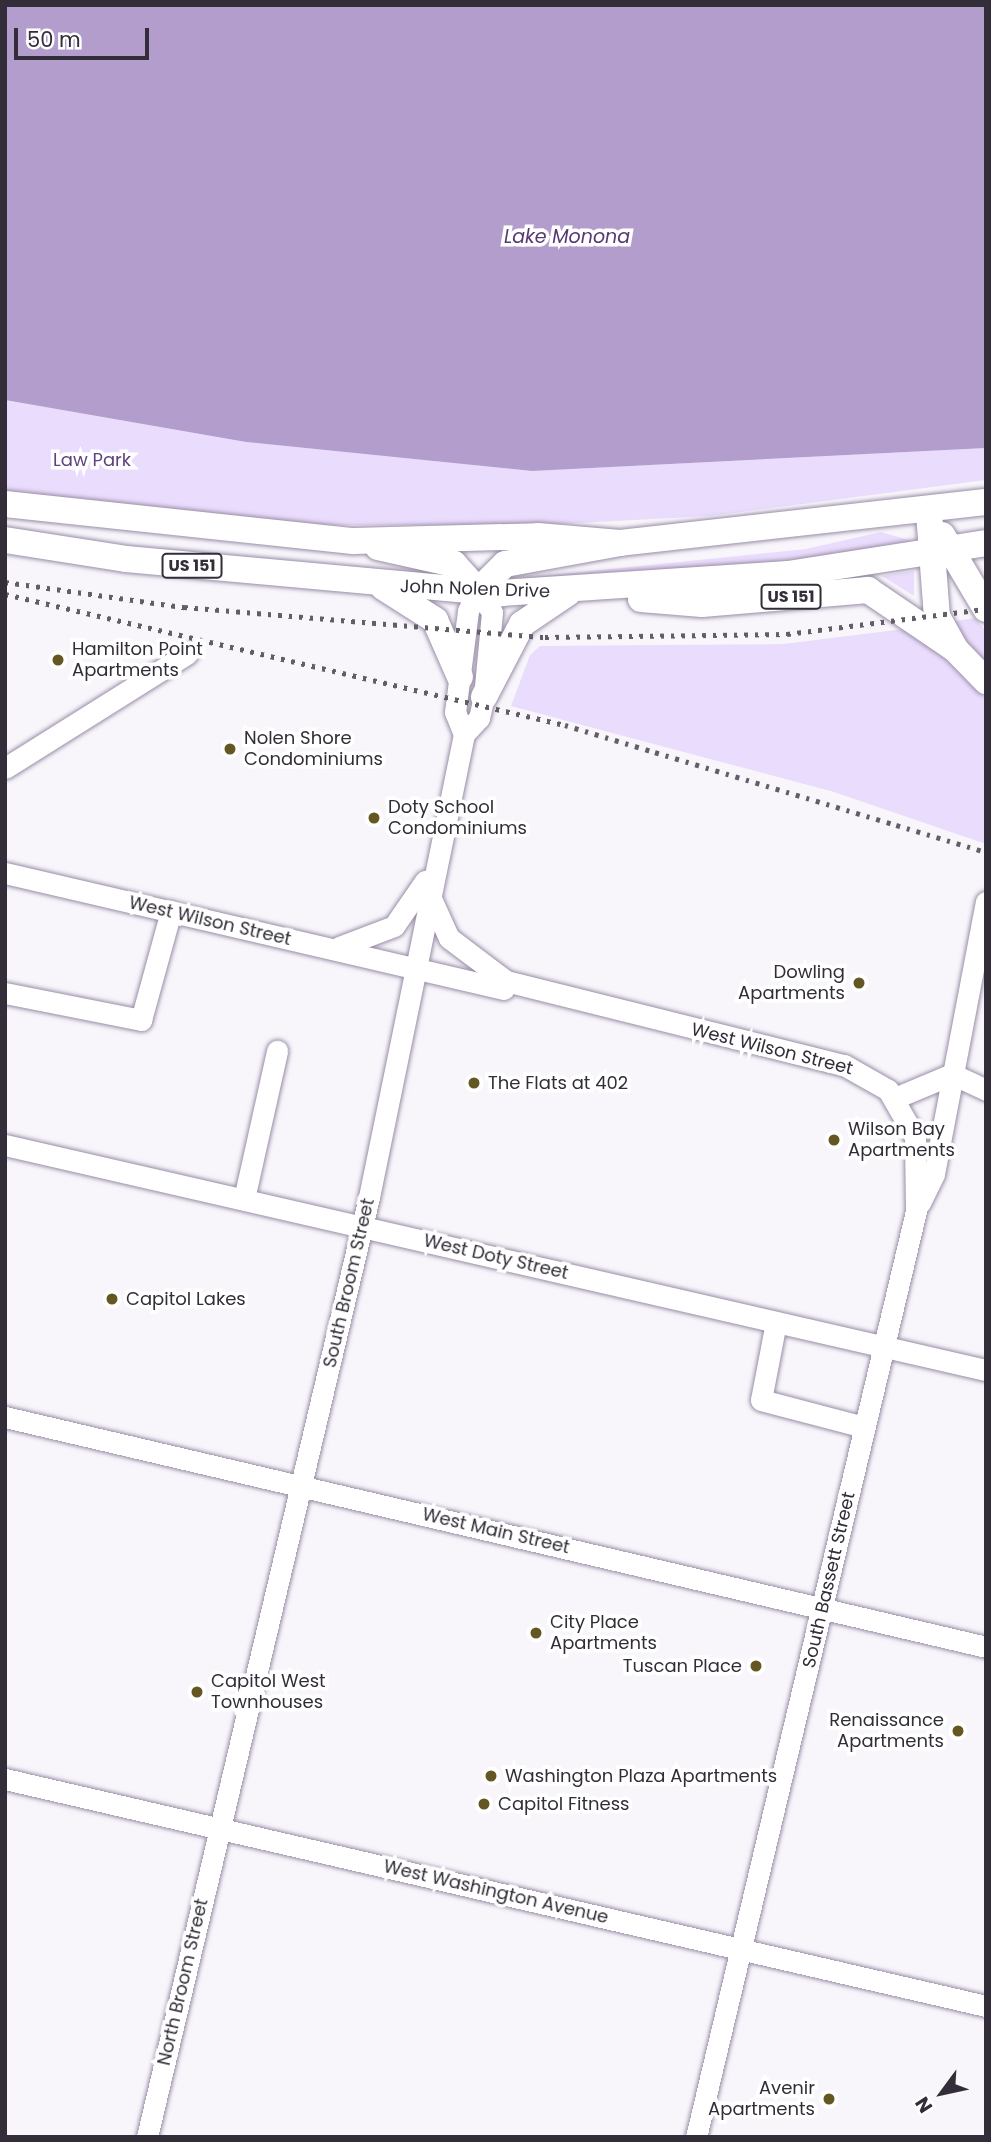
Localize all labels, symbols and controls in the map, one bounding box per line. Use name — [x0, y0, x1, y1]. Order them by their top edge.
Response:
scale bar — [18, 14, 152, 58]
text: 50 m — [27, 25, 81, 54]
water label: Lake Monona — [504, 226, 630, 248]
park label: Law Park — [53, 449, 131, 471]
road number: US 151 — [160, 554, 224, 579]
street label: John Nolen Drive — [400, 576, 550, 602]
road number: US 151 — [760, 584, 822, 610]
place label: Hamilton Point Apartments — [72, 639, 203, 682]
marker: Hamilton Point Apartments — [50, 652, 66, 668]
place label: Nolen Shore Condominiums — [244, 728, 383, 770]
marker: Nolen Shore Condominiums — [222, 741, 238, 757]
place label: Doty School Condominiums — [388, 797, 527, 840]
marker: Doty School Condominiums — [366, 810, 382, 826]
street label: West Wilson Street — [127, 892, 293, 950]
place label: Dowling Apartments — [738, 962, 845, 1004]
marker: Dowling Apartments — [851, 975, 867, 991]
street label: West Wilson Street — [689, 1018, 855, 1080]
place label: The Flats at 402 — [488, 1072, 628, 1094]
marker: The Flats at 402 — [466, 1075, 482, 1091]
place label: Wilson Bay Apartments — [848, 1119, 955, 1162]
marker: Wilson Bay Apartments — [826, 1132, 842, 1148]
street label: South Broom Street — [319, 1196, 379, 1370]
street label: West Doty Street — [422, 1230, 570, 1284]
place label: Capitol Lakes — [126, 1288, 246, 1310]
marker: Capitol Lakes — [104, 1291, 120, 1307]
street label: South Bassett Street — [798, 1490, 860, 1670]
street label: West Main Street — [420, 1504, 572, 1558]
place label: City Place Apartments — [550, 1612, 657, 1654]
marker: City Place Apartments — [528, 1625, 544, 1641]
place label: Tuscan Place — [623, 1655, 742, 1677]
marker: Tuscan Place — [748, 1658, 764, 1674]
place label: Capitol West Townhouses — [211, 1671, 326, 1714]
marker: Capitol West Townhouses — [189, 1684, 205, 1700]
place label: Renaissance Apartments — [829, 1710, 944, 1752]
marker: Renaissance Apartments — [950, 1723, 966, 1739]
place label: Washington Plaza Apartments — [505, 1765, 777, 1787]
marker: Washington Plaza Apartments — [483, 1768, 499, 1784]
place label: Capitol Fitness — [498, 1793, 629, 1815]
marker: Capitol Fitness — [476, 1796, 492, 1812]
street label: West Washington Avenue — [381, 1856, 611, 1928]
street label: North Broom Street — [153, 1896, 213, 2068]
north arrow — [907, 2058, 977, 2128]
place label: Avenir Apartments — [708, 2078, 815, 2120]
marker: Avenir Apartments — [821, 2091, 837, 2107]
text: N — [909, 2091, 939, 2118]

